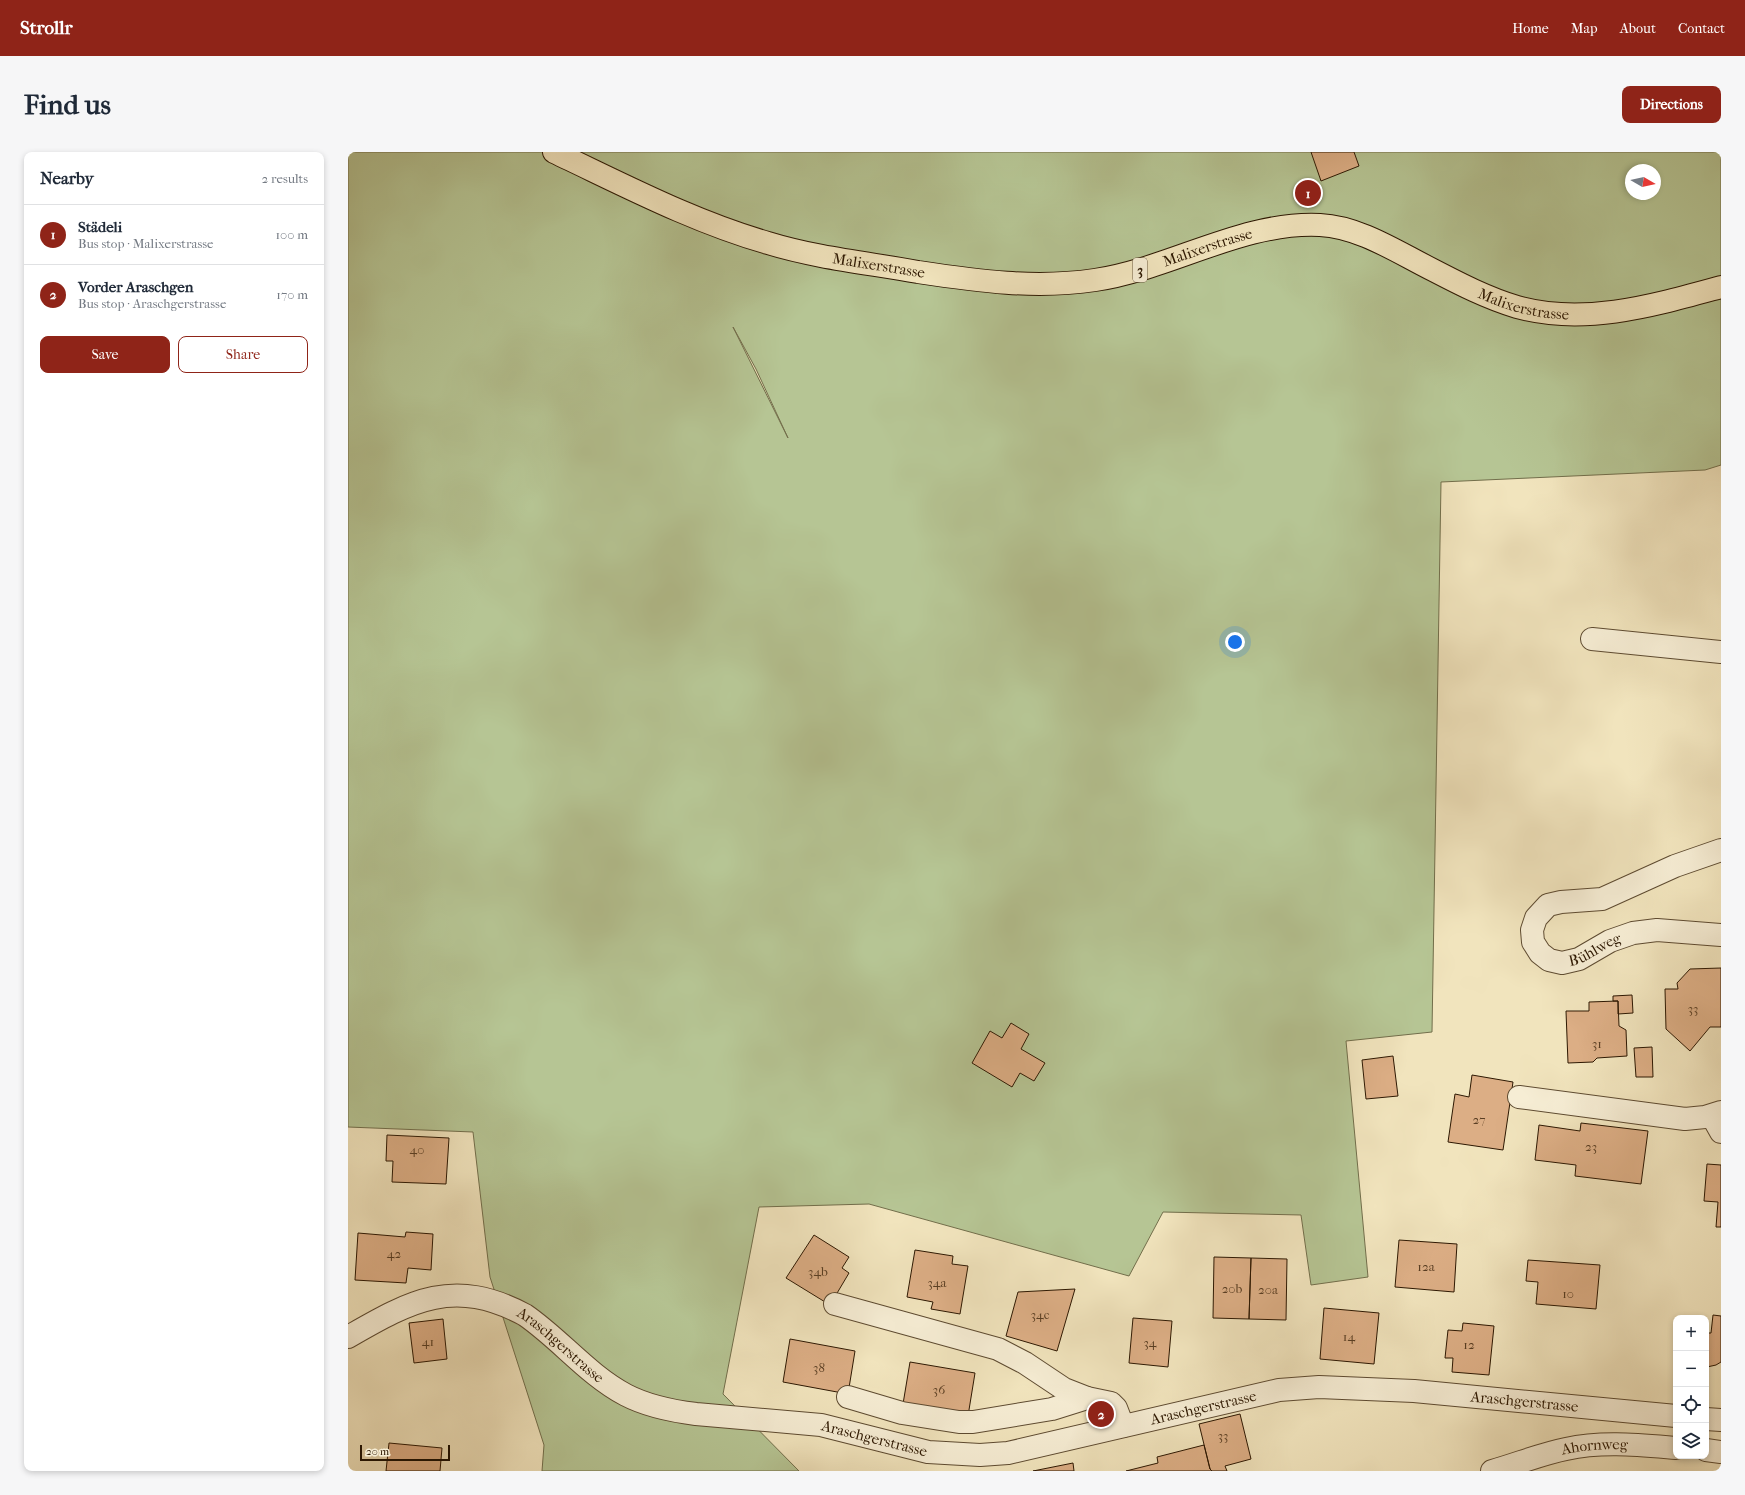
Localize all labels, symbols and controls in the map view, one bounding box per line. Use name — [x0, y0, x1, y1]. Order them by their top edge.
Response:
text: Strollr — [20, 17, 73, 39]
text: Home — [1512, 20, 1549, 37]
text: Map — [1571, 20, 1598, 37]
text: About — [1620, 20, 1656, 37]
text: Contact — [1678, 20, 1725, 37]
button: Directions — [1622, 86, 1721, 123]
text: Find us — [24, 88, 111, 121]
north arrow — [1625, 164, 1661, 200]
text: Nearby — [40, 168, 94, 188]
text: 2 results — [262, 171, 308, 186]
pin: 1 — [1295, 178, 1321, 208]
text: Städeli — [78, 218, 122, 236]
street label: Malixerstrasse — [1160, 224, 1255, 271]
text: 1 — [51, 227, 55, 242]
text: 100 m — [275, 227, 308, 242]
text: Bus stop · Malixerstrasse — [78, 236, 214, 251]
street label: Malixerstrasse — [831, 249, 927, 282]
road number: 3 — [1133, 258, 1147, 282]
text: Vorder Araschgen — [78, 278, 193, 296]
street label: Malixerstrasse — [1475, 284, 1570, 323]
text: 2 — [50, 287, 56, 302]
text: 170 m — [276, 287, 308, 302]
text: Bus stop · Araschgerstrasse — [78, 296, 226, 311]
button: Save — [40, 336, 170, 373]
button: Share — [178, 336, 308, 373]
your location — [1225, 632, 1245, 652]
street label: Bühlweg — [1567, 929, 1624, 970]
house number: 33 — [1688, 1001, 1698, 1016]
house number: 31 — [1592, 1036, 1602, 1051]
house number: 27 — [1473, 1112, 1485, 1127]
house number: 23 — [1585, 1139, 1597, 1154]
house number: 40 — [410, 1142, 424, 1157]
house number: 42 — [387, 1246, 401, 1261]
house number: 12a — [1417, 1259, 1436, 1274]
house number: 34b — [808, 1264, 828, 1279]
house number: 34a — [927, 1275, 947, 1290]
house number: 20b — [1222, 1281, 1243, 1296]
house number: 20a — [1258, 1282, 1279, 1297]
house number: 10 — [1562, 1286, 1574, 1301]
street label: Araschgerstrasse — [513, 1303, 608, 1387]
house number: 34c — [1031, 1307, 1050, 1322]
map controls — [1673, 1315, 1709, 1459]
button: + — [1673, 1315, 1709, 1351]
house number: 14 — [1343, 1329, 1355, 1344]
house number: 41 — [422, 1334, 434, 1349]
house number: 34 — [1143, 1335, 1157, 1350]
house number: 12 — [1463, 1337, 1475, 1352]
button: − — [1673, 1351, 1709, 1387]
house number: 38 — [813, 1360, 825, 1375]
house number: 36 — [933, 1382, 946, 1397]
street label: Araschgerstrasse — [1148, 1386, 1259, 1429]
street label: Araschgerstrasse — [1469, 1387, 1580, 1416]
button: locate — [1673, 1387, 1709, 1423]
pin: 2 — [1088, 1399, 1114, 1429]
street label: Araschgerstrasse — [819, 1416, 930, 1461]
button: layers — [1673, 1423, 1709, 1459]
house number: 33 — [1218, 1428, 1228, 1443]
street label: Ahornweg — [1559, 1435, 1629, 1459]
scale bar — [360, 1443, 450, 1462]
text: 20 m — [366, 1445, 389, 1458]

